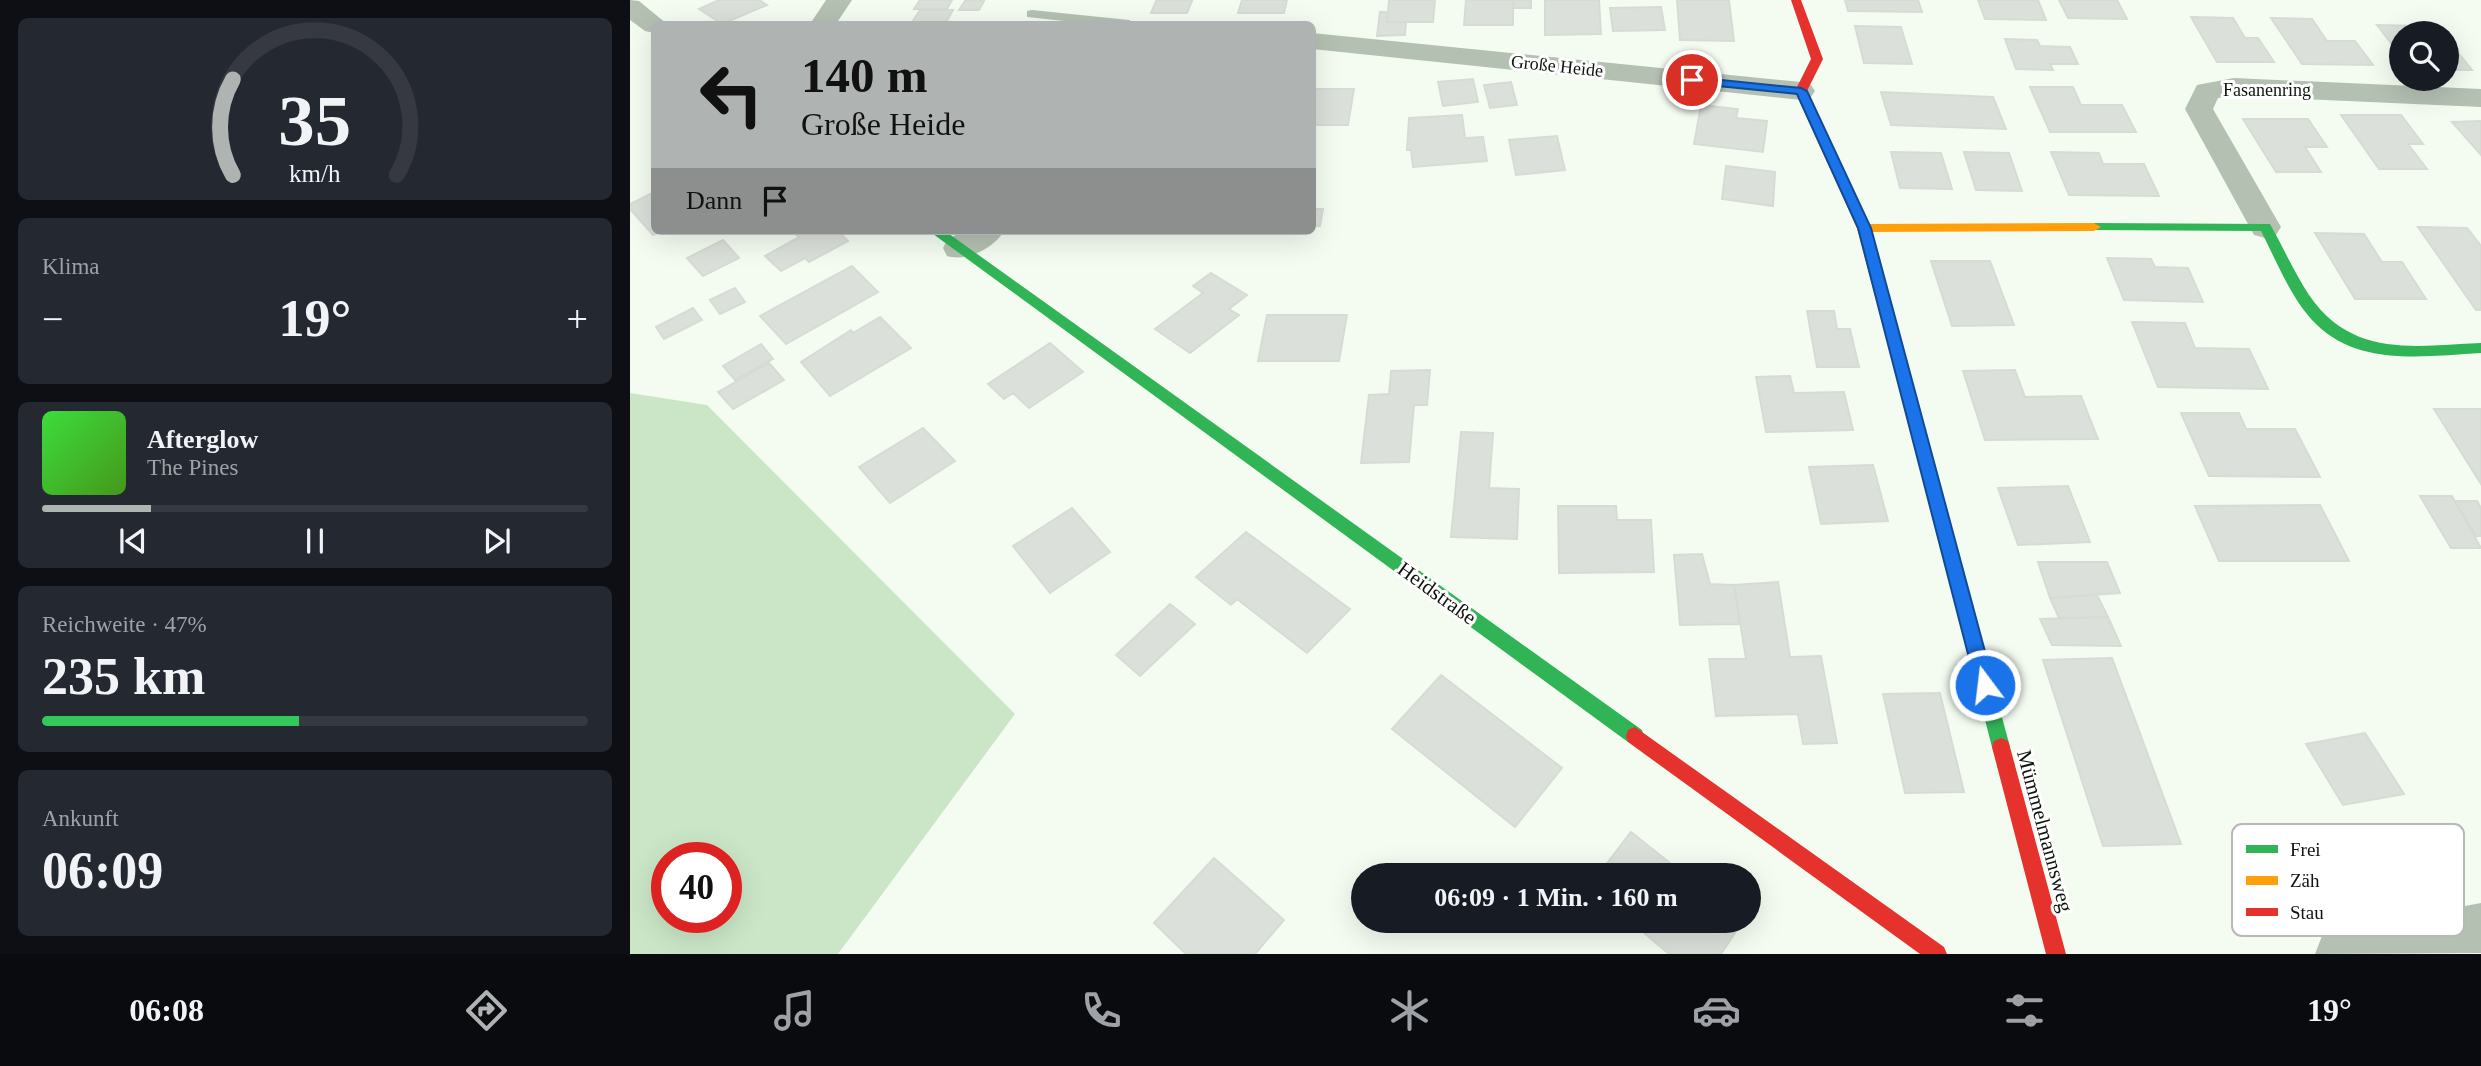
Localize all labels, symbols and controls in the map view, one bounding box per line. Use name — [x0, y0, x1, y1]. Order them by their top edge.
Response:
map controls — [2389, 21, 2459, 91]
button: search — [2389, 21, 2459, 91]
text: 140 m — [801, 48, 928, 103]
icon: left — [686, 49, 777, 140]
pin — [1662, 50, 1722, 110]
street label: Große Heide — [1510, 51, 1604, 81]
icon: arrive — [1673, 61, 1711, 99]
text: 35 — [279, 80, 351, 161]
street label: Fasanenring — [2223, 80, 2311, 100]
text: Große Heide — [801, 106, 965, 142]
text: km/h — [289, 160, 341, 187]
icon: arrive — [756, 182, 794, 220]
text: Dann — [686, 186, 742, 215]
text: Klima — [42, 254, 100, 279]
text: 19° — [279, 290, 351, 347]
text: − — [42, 298, 63, 340]
text: + — [567, 298, 588, 340]
text: Afterglow — [147, 425, 258, 454]
text: The Pines — [147, 455, 238, 480]
icon: previous — [114, 522, 152, 560]
icon: pause — [296, 522, 334, 560]
icon: next — [478, 522, 516, 560]
street label: Heidstraße — [1393, 557, 1481, 629]
text: Reichweite · 47% — [42, 612, 207, 637]
text: 235 km — [42, 648, 205, 705]
position arrow — [1948, 648, 2022, 722]
street label: Mümmelmannsweg — [2012, 747, 2078, 915]
text: Ankunft — [42, 806, 119, 831]
legend — [2232, 824, 2464, 936]
text: Frei — [2290, 839, 2321, 860]
text: 06:09 — [42, 842, 163, 899]
speed limit sign: 40 — [651, 842, 742, 933]
text: Zäh — [2290, 870, 2320, 891]
text: 06:09 · 1 Min. · 160 m — [1434, 883, 1678, 912]
text: Stau — [2290, 902, 2324, 923]
icon: directions — [462, 986, 511, 1035]
icon: music — [770, 986, 819, 1035]
icon: phone — [1077, 986, 1126, 1035]
icon: climate — [1385, 986, 1434, 1035]
icon: car — [1692, 986, 1741, 1035]
icon: filters — [2000, 986, 2049, 1035]
text: 06:08 — [129, 992, 204, 1028]
text: 19° — [2307, 992, 2352, 1028]

